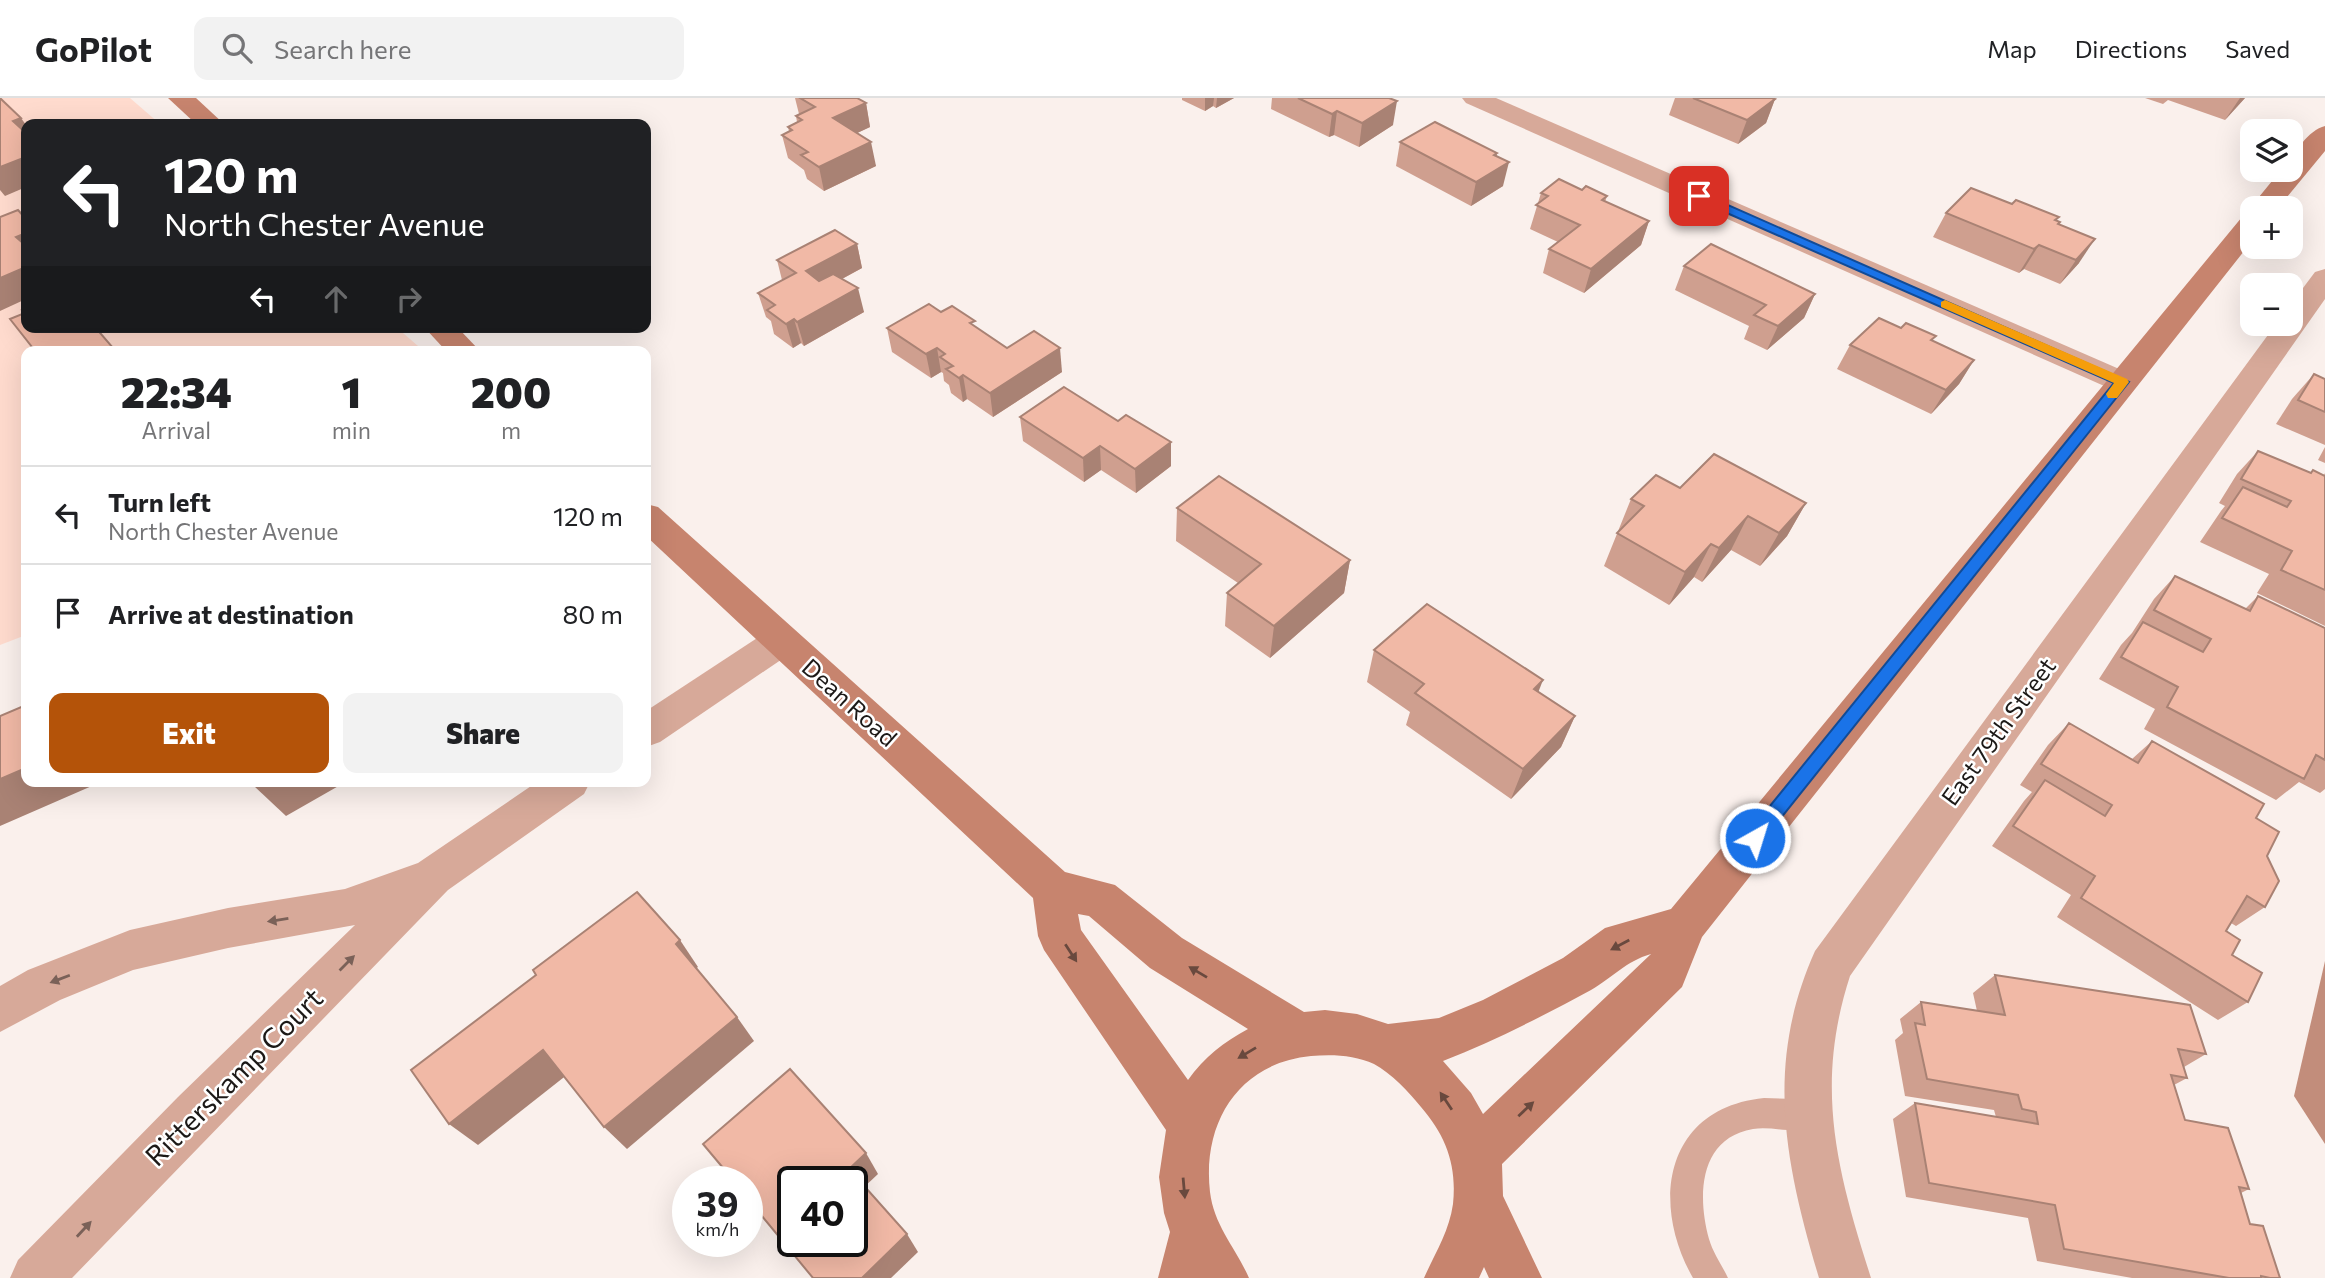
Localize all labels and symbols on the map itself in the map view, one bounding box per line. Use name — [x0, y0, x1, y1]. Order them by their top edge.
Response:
pin — [1669, 166, 1729, 226]
street label: Dean Road — [797, 652, 903, 752]
street label: East 79th Street — [1935, 652, 2061, 811]
position arrow — [1718, 801, 1792, 875]
one-way arrow — [267, 915, 289, 926]
one-way arrow — [1609, 938, 1629, 950]
one-way arrow — [1064, 944, 1078, 962]
one-way arrow — [338, 955, 355, 971]
one-way arrow — [1189, 966, 1208, 978]
one-way arrow — [49, 974, 70, 985]
street label: Ritterskamp Court — [137, 980, 329, 1172]
one-way arrow — [1237, 1047, 1257, 1060]
one-way arrow — [1440, 1091, 1453, 1111]
one-way arrow — [1517, 1101, 1534, 1117]
speed limit sign: 40 — [777, 1166, 868, 1257]
one-way arrow — [1179, 1177, 1190, 1199]
one-way arrow — [75, 1221, 91, 1238]

